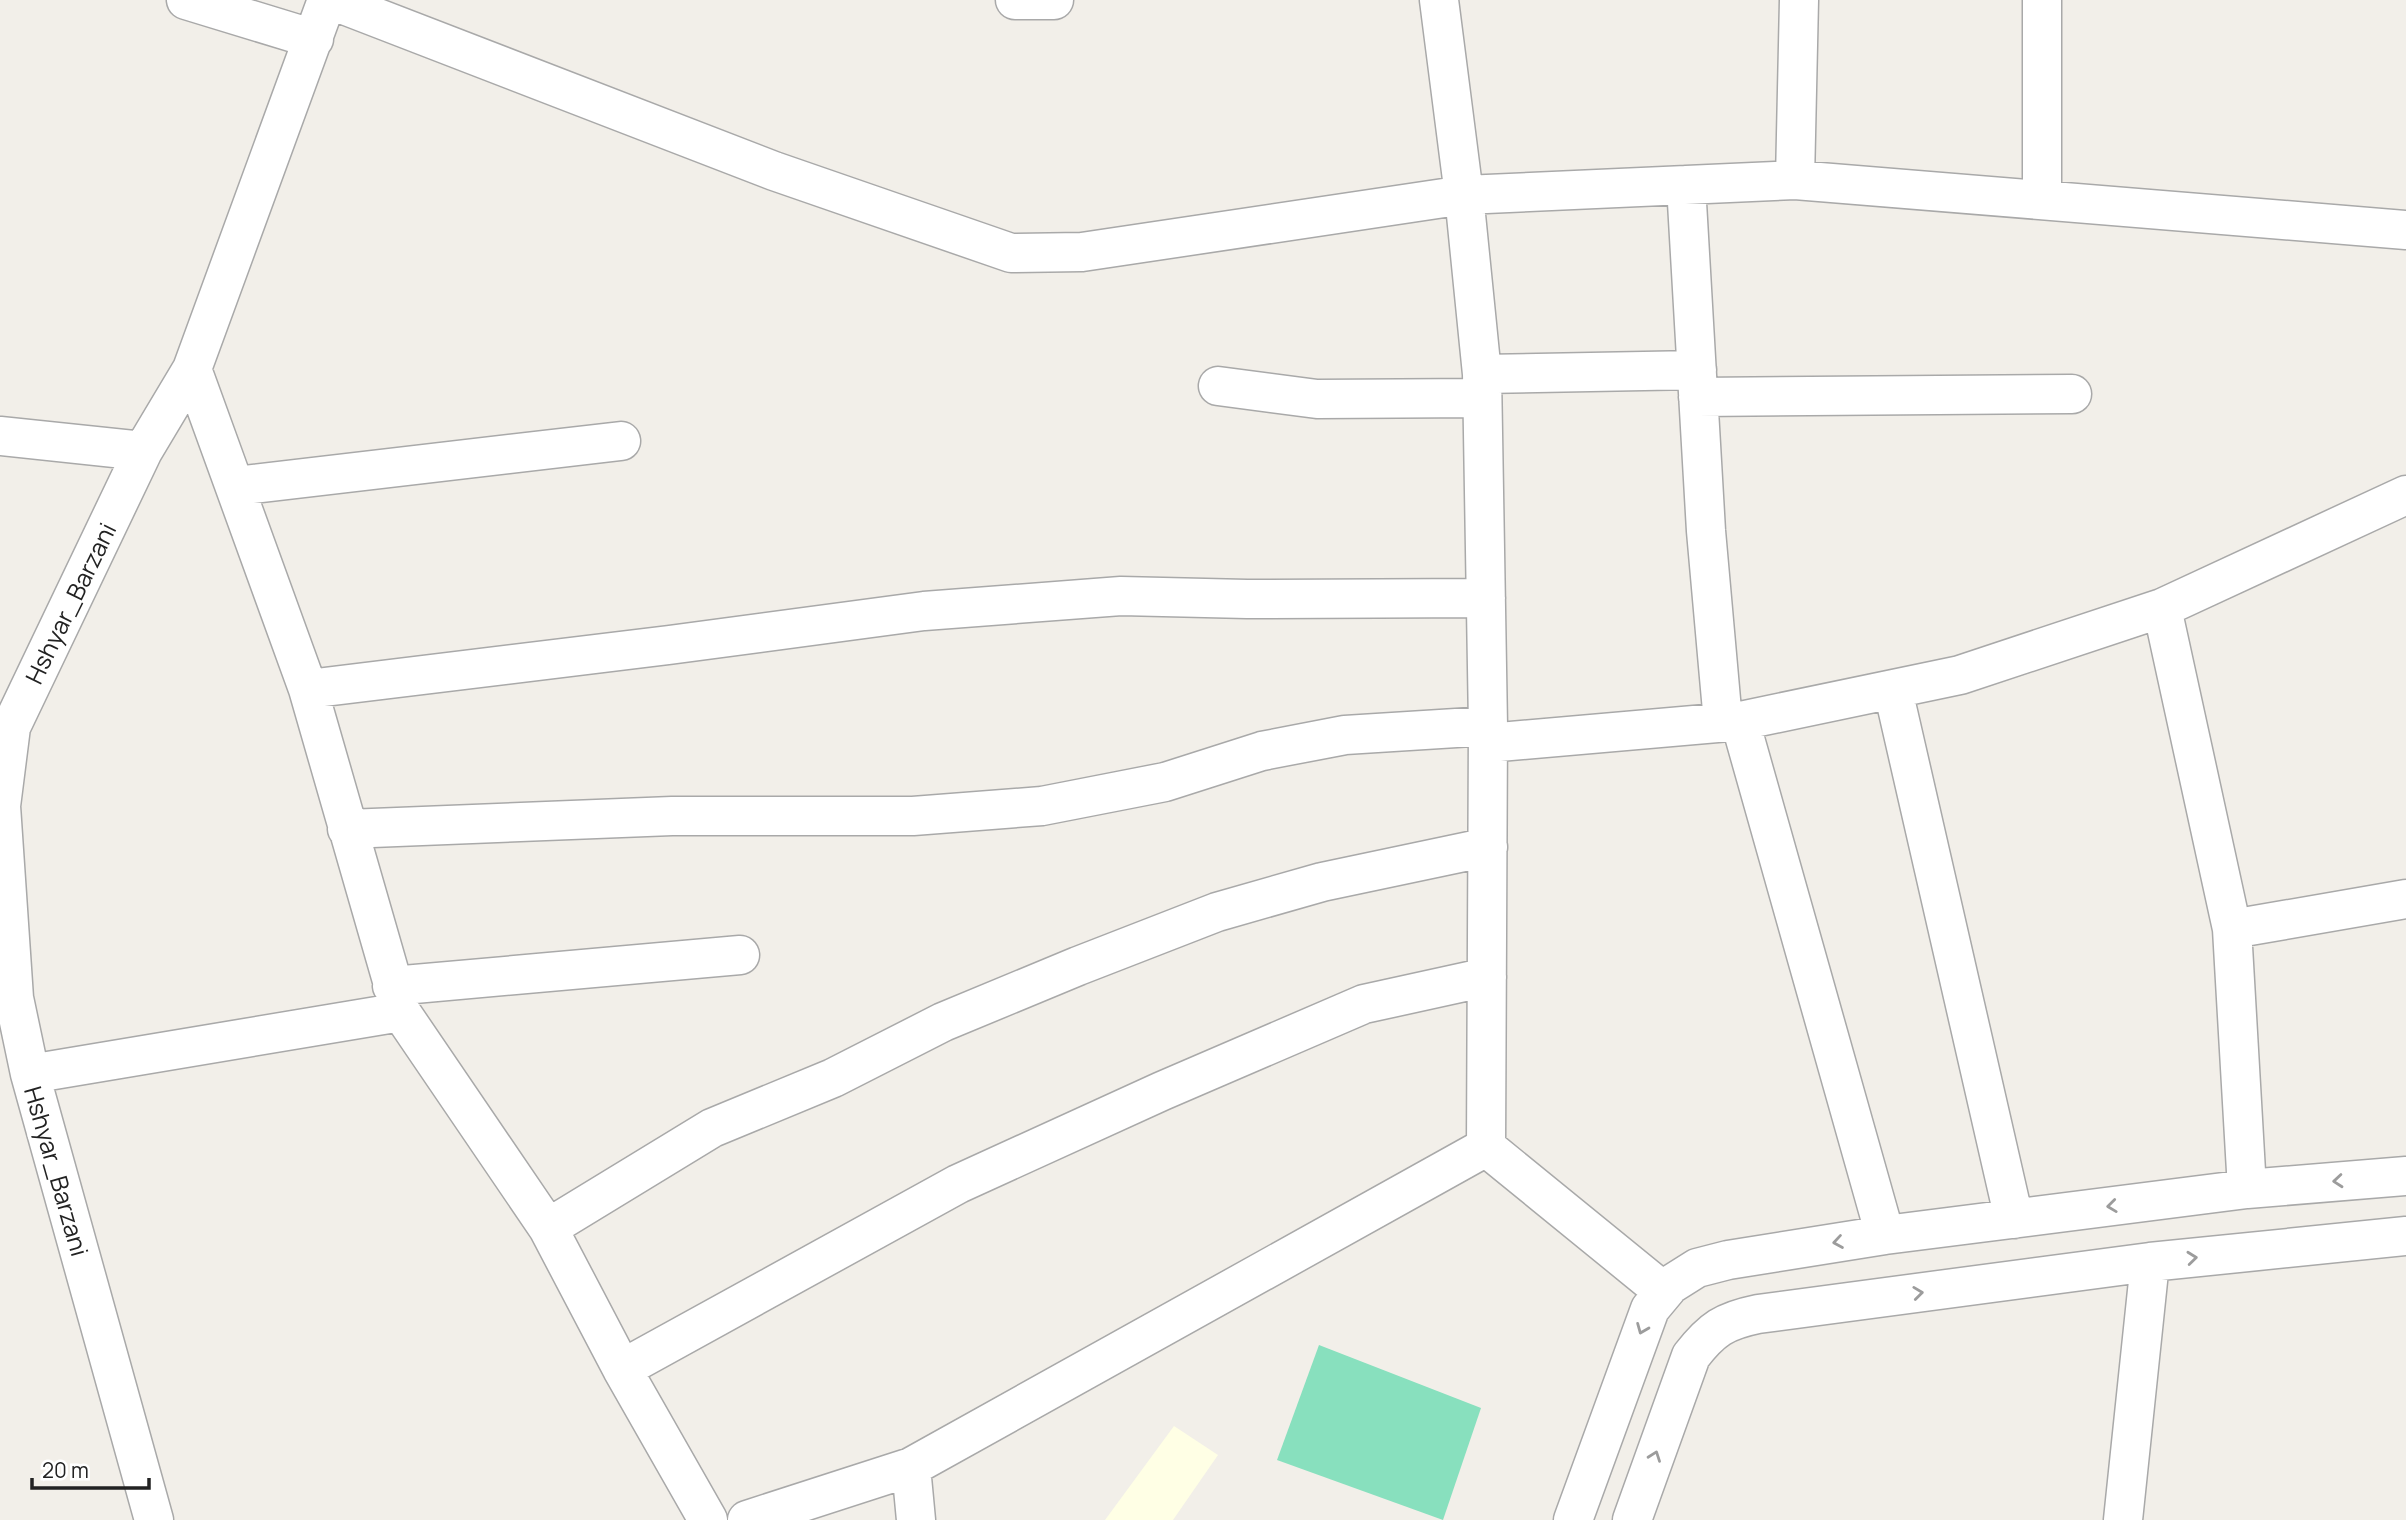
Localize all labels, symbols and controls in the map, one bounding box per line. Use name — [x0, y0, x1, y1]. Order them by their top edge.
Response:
street label: Hshyar_Barzani — [17, 517, 123, 689]
street label: Hshyar_Barzani — [17, 1082, 97, 1260]
one-way arrow — [2332, 1173, 2344, 1188]
one-way arrow — [2106, 1199, 2118, 1214]
one-way arrow — [1832, 1235, 1844, 1250]
one-way arrow — [2186, 1250, 2198, 1265]
one-way arrow — [1912, 1285, 1924, 1300]
one-way arrow — [1637, 1322, 1651, 1334]
scale bar — [32, 1446, 149, 1490]
one-way arrow — [1647, 1450, 1661, 1462]
text: 20 m — [42, 1456, 89, 1484]

